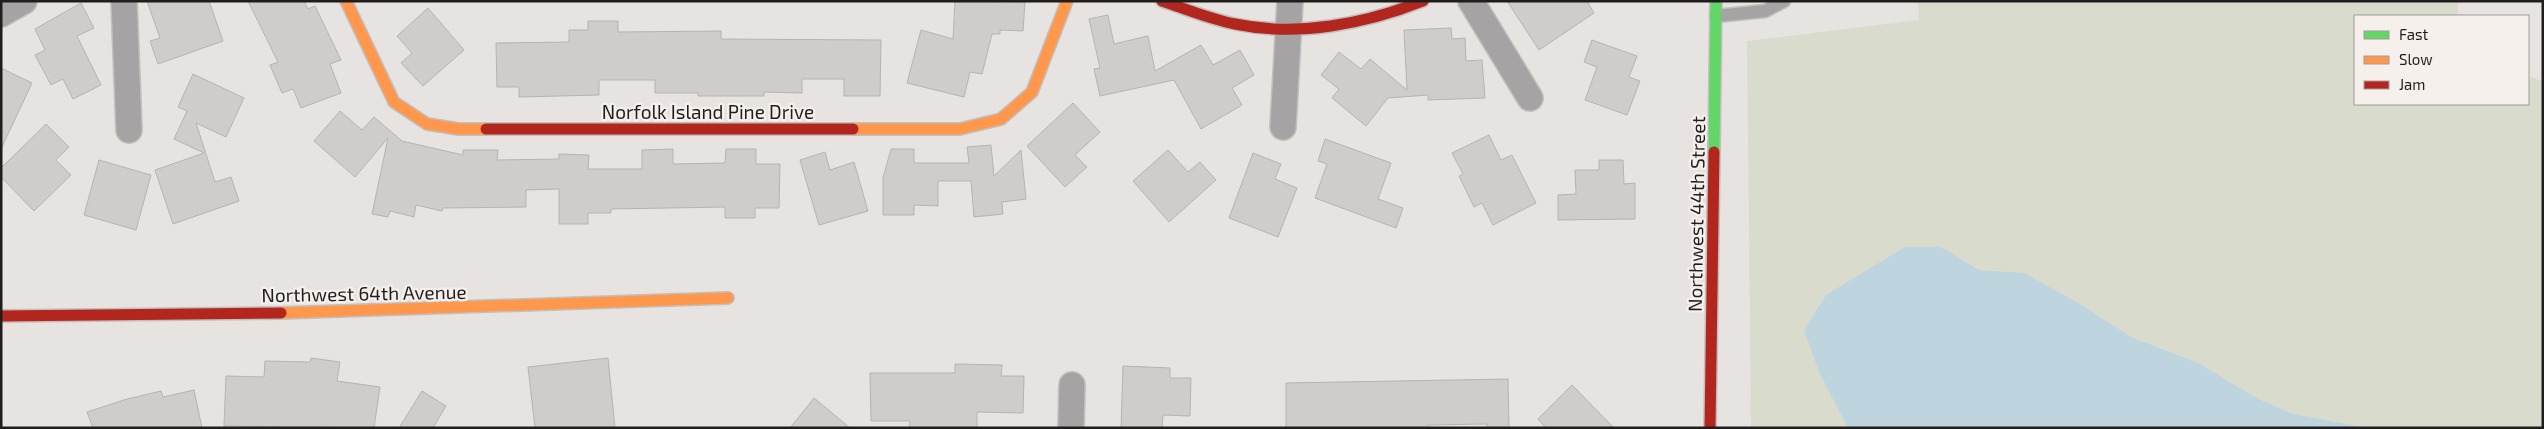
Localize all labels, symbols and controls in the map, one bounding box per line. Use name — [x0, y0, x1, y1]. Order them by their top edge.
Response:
legend — [2354, 15, 2529, 105]
text: Fast — [2399, 25, 2429, 43]
text: Slow — [2399, 50, 2433, 68]
text: Jam — [2399, 75, 2425, 93]
street label: Norfolk Island Pine Drive — [602, 100, 814, 123]
street label: Northwest 44th Street — [1683, 116, 1709, 312]
street label: Northwest 64th Avenue — [261, 280, 467, 306]

